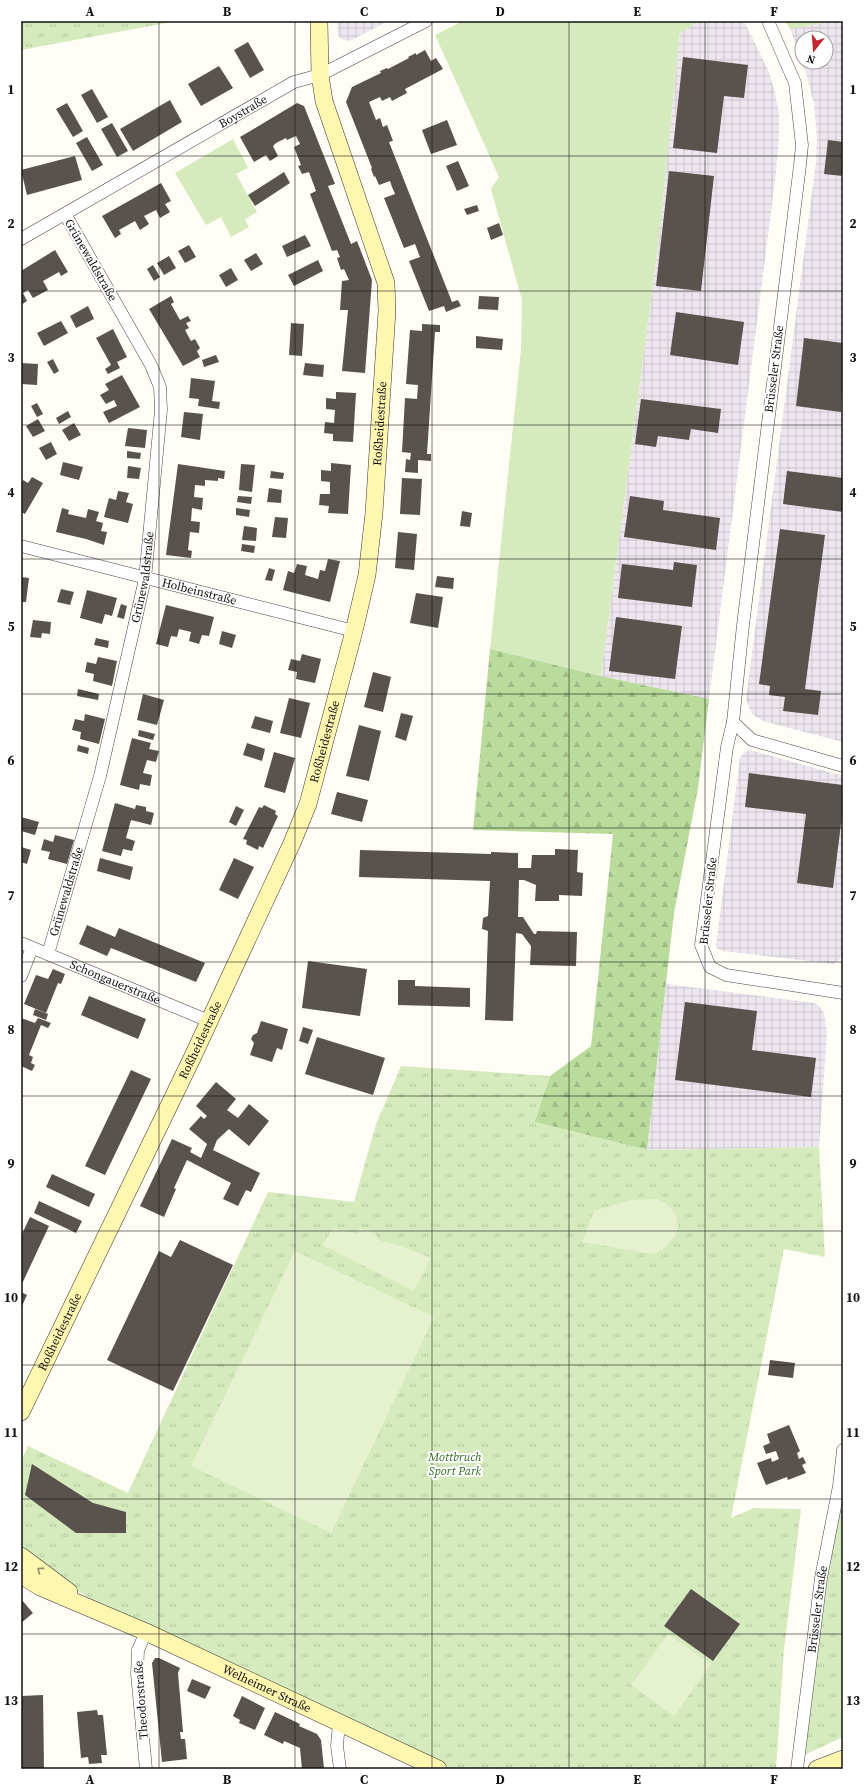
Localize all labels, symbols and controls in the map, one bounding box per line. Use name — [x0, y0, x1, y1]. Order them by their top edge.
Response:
text: A — [86, 3, 95, 20]
text: B — [223, 3, 232, 20]
text: C — [360, 3, 368, 20]
text: D — [495, 3, 505, 20]
text: E — [633, 3, 641, 20]
text: F — [770, 3, 778, 20]
north arrow — [794, 30, 834, 70]
text: N — [805, 51, 817, 67]
text: 1 — [7, 81, 15, 98]
text: 1 — [849, 81, 857, 98]
street label: Boystraße — [216, 91, 270, 132]
text: 2 — [7, 215, 15, 232]
text: 2 — [849, 215, 857, 232]
street label: Grünewaldstraße — [61, 216, 121, 304]
street label: Brüsseler Straße — [761, 324, 787, 414]
text: 3 — [7, 349, 15, 366]
text: 3 — [849, 349, 857, 366]
street label: Roßheidestraße — [369, 381, 390, 466]
text: 4 — [7, 484, 15, 501]
text: 4 — [849, 484, 857, 501]
street label: Grünewaldstraße — [127, 531, 157, 624]
street label: Holbeinstraße — [160, 574, 238, 609]
text: 5 — [7, 618, 15, 635]
text: 5 — [849, 618, 857, 635]
street label: Roßheidestraße — [306, 699, 343, 784]
text: 6 — [7, 752, 15, 769]
text: 6 — [849, 752, 857, 769]
street label: Grünewaldstraße — [46, 845, 87, 938]
street label: Brüsseler Straße — [695, 856, 721, 946]
text: 7 — [7, 887, 15, 904]
text: 7 — [849, 887, 857, 904]
street label: Schongauerstraße — [68, 956, 163, 1008]
street label: Roßheidestraße — [175, 998, 226, 1082]
text: 8 — [7, 1021, 15, 1038]
text: 8 — [849, 1021, 857, 1038]
text: 9 — [7, 1155, 15, 1172]
text: 9 — [849, 1155, 857, 1172]
text: 10 — [4, 1289, 18, 1306]
text: 10 — [846, 1289, 860, 1306]
street label: Roßheidestraße — [34, 1290, 85, 1373]
text: 11 — [4, 1424, 18, 1441]
text: 11 — [846, 1424, 860, 1441]
park label: Mottbruch Sport Park — [427, 1449, 482, 1479]
text: 12 — [4, 1558, 18, 1575]
text: 12 — [846, 1558, 860, 1575]
street label: Brüsseler Straße — [804, 1564, 831, 1654]
one-way arrow — [37, 1568, 44, 1575]
street label: Theodorstraße — [130, 1660, 152, 1740]
street label: Welheimer Straße — [220, 1661, 314, 1716]
text: 13 — [4, 1692, 18, 1709]
text: 13 — [846, 1692, 860, 1709]
text: A — [86, 1771, 95, 1788]
text: B — [223, 1771, 232, 1788]
text: C — [360, 1771, 368, 1788]
text: D — [495, 1771, 505, 1788]
text: E — [633, 1771, 641, 1788]
text: F — [770, 1771, 778, 1788]

